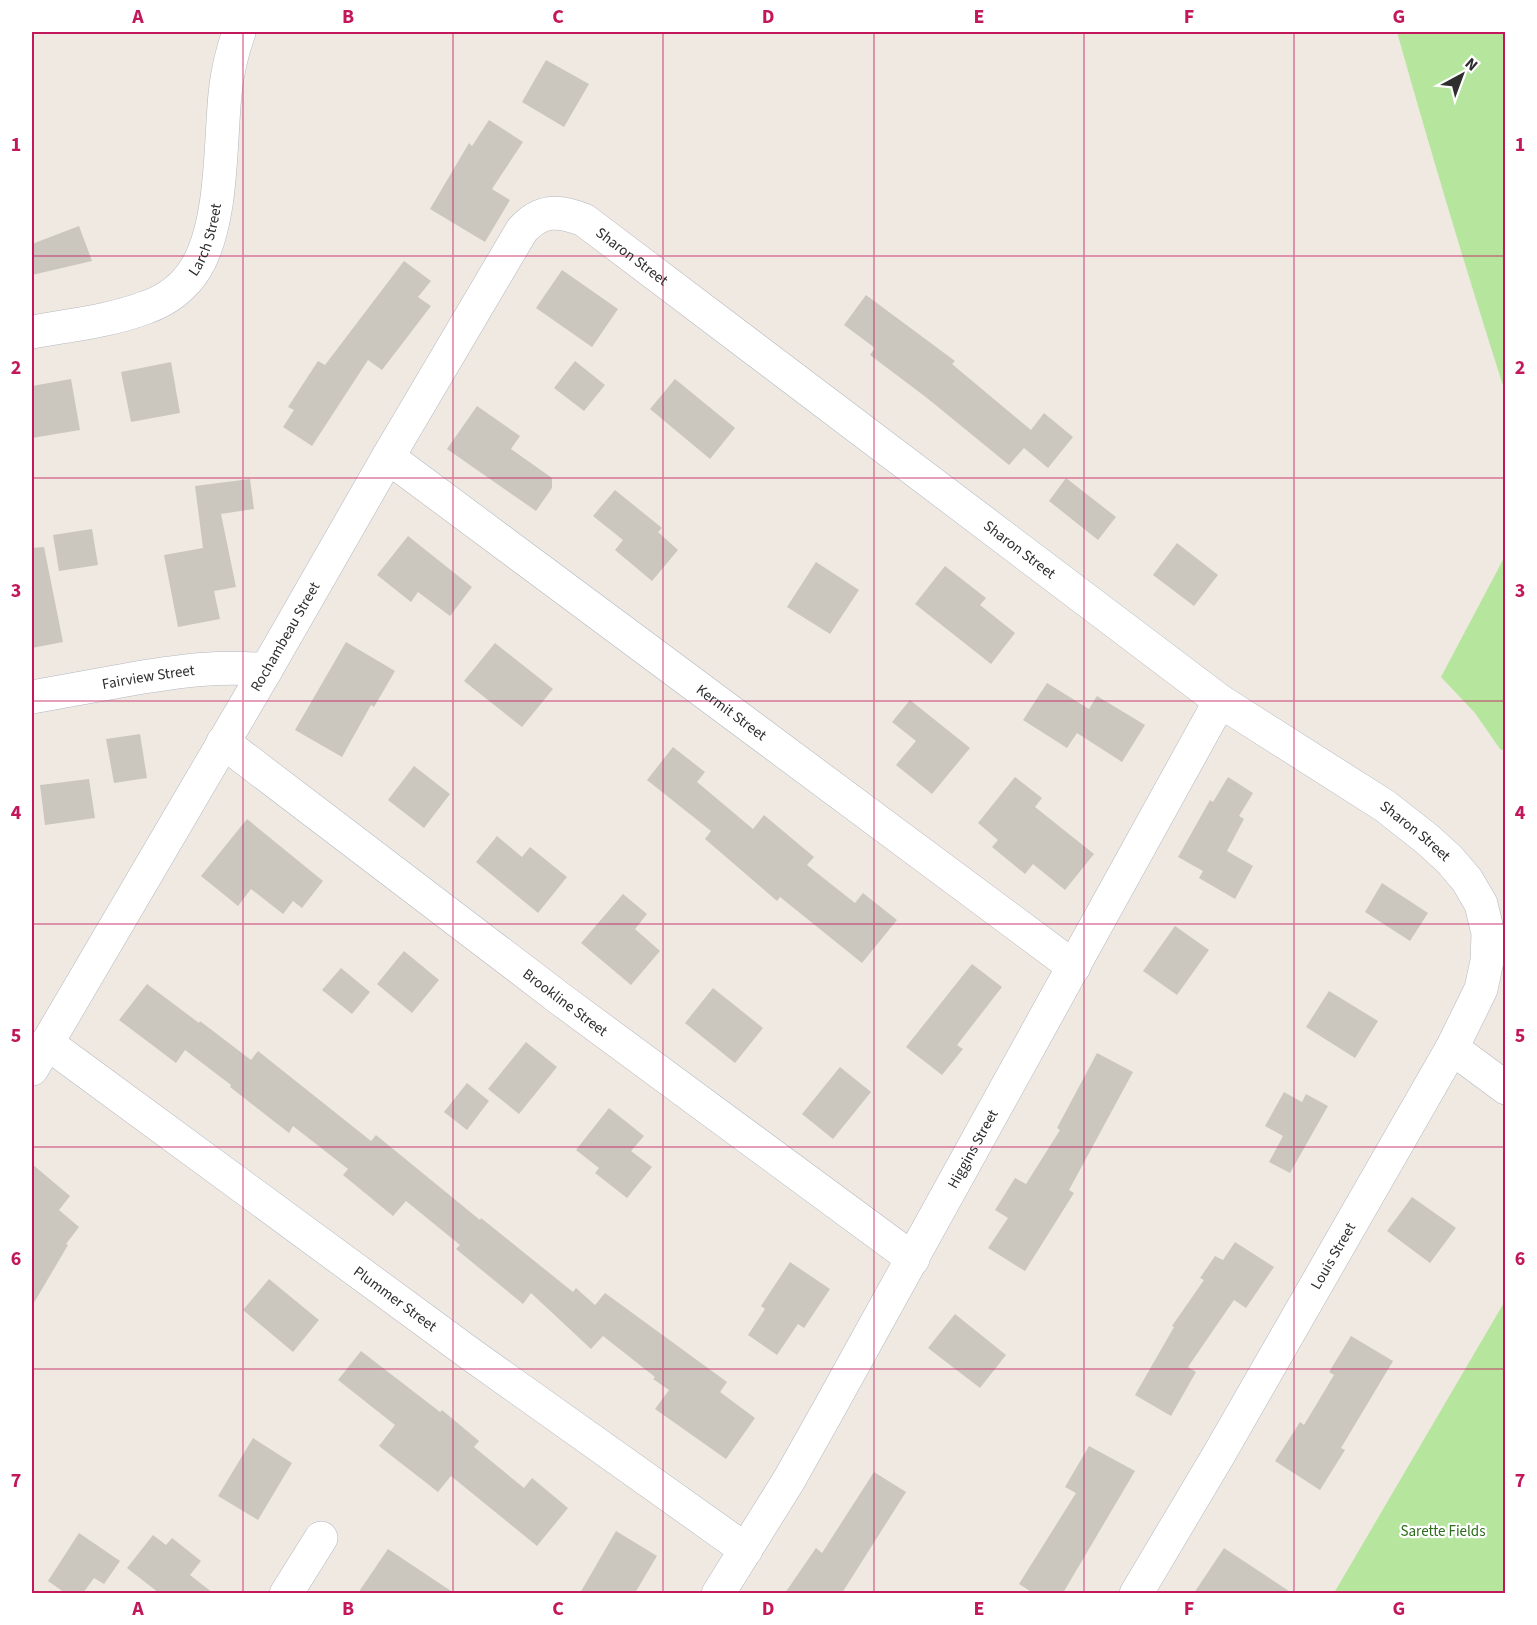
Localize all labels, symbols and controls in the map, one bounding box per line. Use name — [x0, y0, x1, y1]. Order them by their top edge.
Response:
text: A — [131, 3, 144, 31]
text: B — [342, 3, 354, 31]
text: C — [552, 3, 564, 31]
text: D — [762, 3, 774, 31]
text: E — [974, 3, 984, 31]
text: F — [1184, 3, 1194, 31]
text: G — [1393, 3, 1405, 31]
north arrow — [1432, 45, 1492, 105]
text: N — [1460, 53, 1482, 76]
text: 1 — [11, 131, 21, 159]
text: 1 — [1515, 131, 1525, 159]
street label: Larch Street — [184, 202, 227, 280]
street label: Sharon Street — [591, 222, 672, 291]
text: 2 — [11, 354, 21, 382]
text: 2 — [1515, 354, 1525, 382]
street label: Sharon Street — [979, 516, 1060, 584]
text: 3 — [11, 577, 21, 605]
text: 3 — [1515, 577, 1525, 605]
street label: Rochambeau Street — [246, 578, 325, 696]
street label: Fairview Street — [100, 660, 196, 695]
street label: Kermit Street — [692, 680, 771, 746]
street label: Sharon Street — [1375, 796, 1455, 866]
text: 4 — [11, 799, 22, 827]
text: 4 — [1515, 799, 1526, 827]
street label: Brookline Street — [518, 964, 612, 1041]
text: 5 — [11, 1022, 21, 1050]
text: 5 — [1515, 1022, 1525, 1050]
street label: Higgins Street — [943, 1106, 1003, 1192]
street label: Louis Street — [1306, 1219, 1361, 1294]
text: 6 — [11, 1245, 21, 1273]
text: 6 — [1515, 1245, 1525, 1273]
street label: Plummer Street — [349, 1261, 441, 1337]
text: 7 — [11, 1467, 21, 1495]
text: 7 — [1515, 1467, 1525, 1495]
park label: Sarette Fields — [1401, 1521, 1485, 1542]
text: A — [131, 1595, 144, 1623]
text: B — [342, 1595, 354, 1623]
text: C — [552, 1595, 564, 1623]
text: D — [762, 1595, 774, 1623]
text: E — [974, 1595, 984, 1623]
text: F — [1184, 1595, 1194, 1623]
text: G — [1393, 1595, 1405, 1623]

